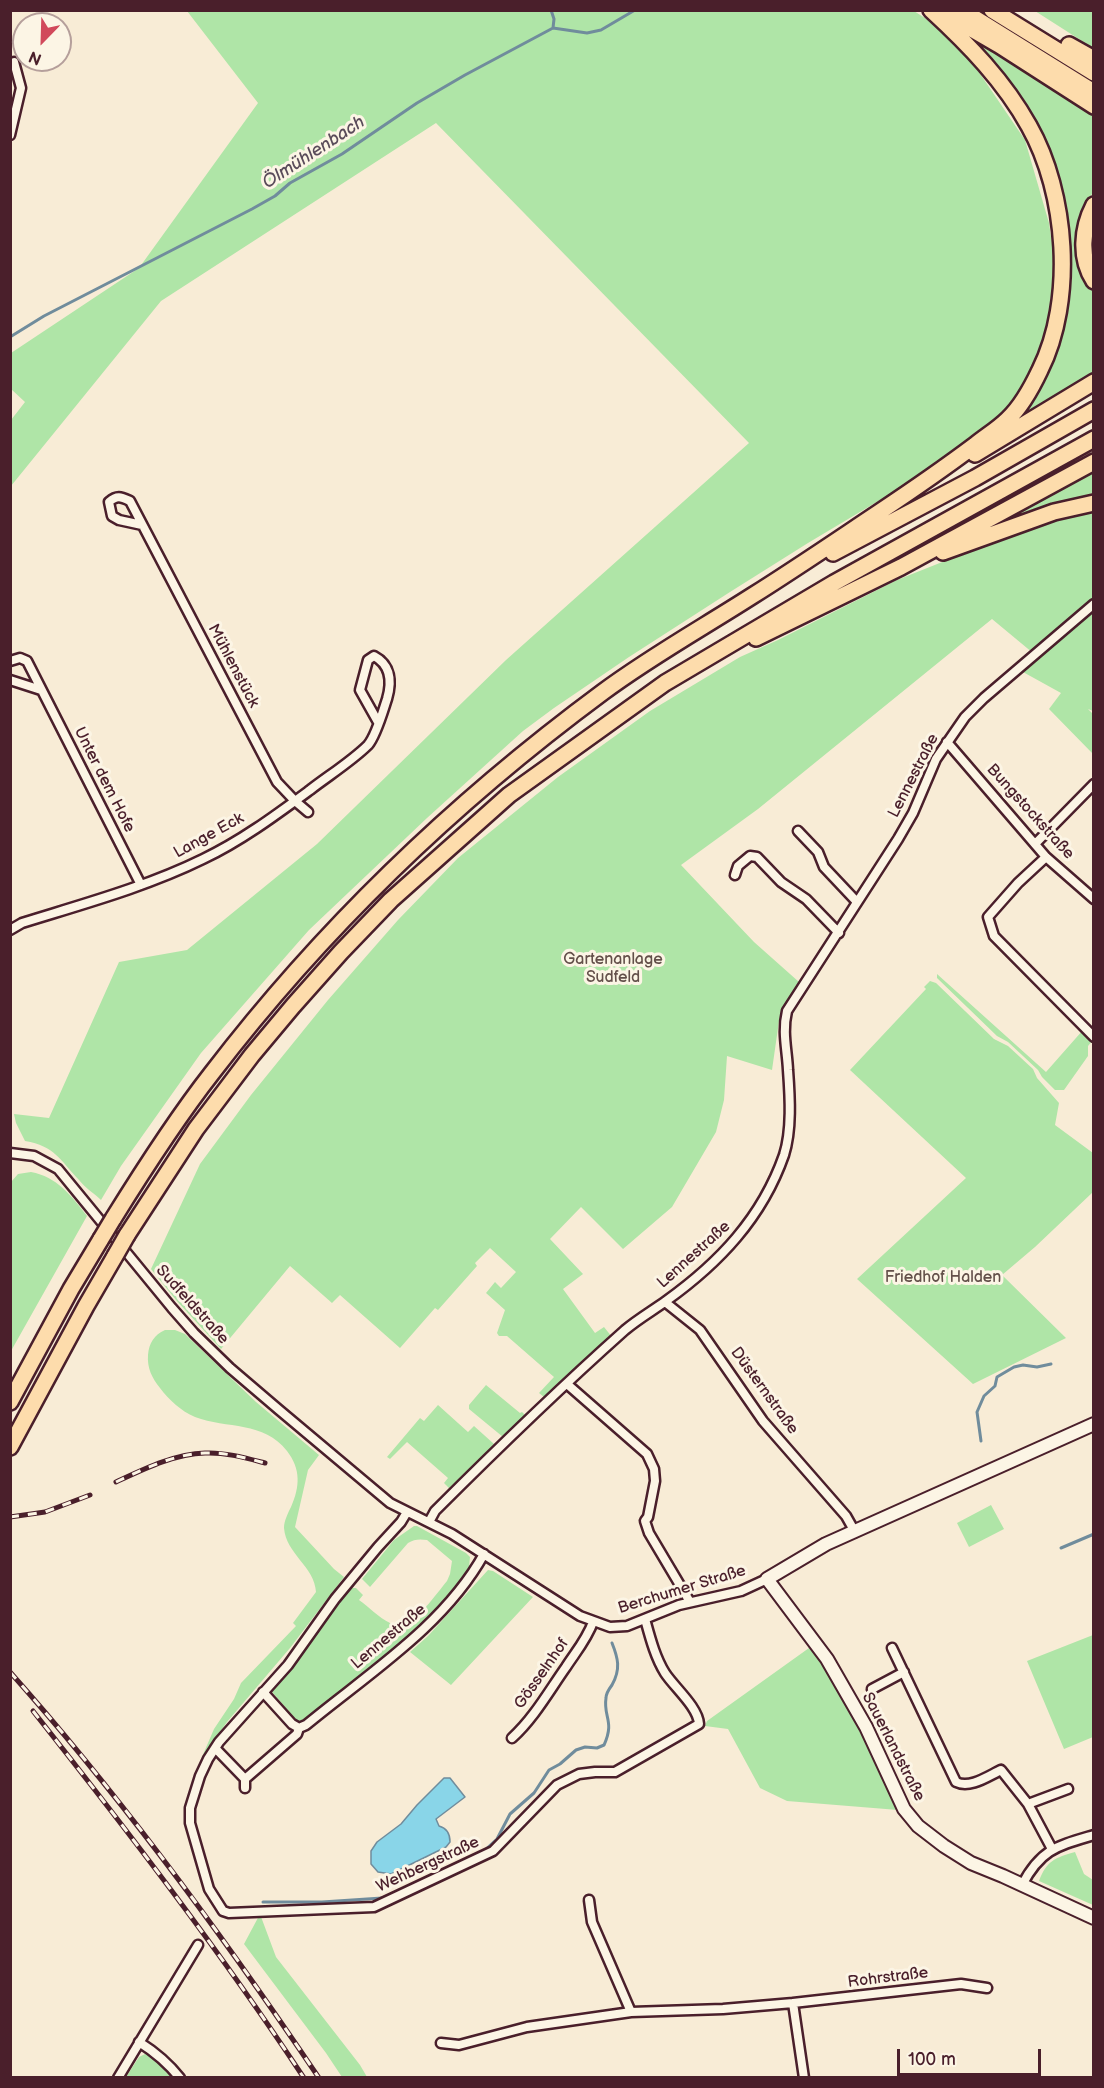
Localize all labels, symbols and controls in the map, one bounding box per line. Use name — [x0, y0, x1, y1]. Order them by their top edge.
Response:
north arrow — [12, 12, 72, 72]
text: N — [26, 46, 45, 68]
water label: Ölmühlenbach — [259, 112, 369, 194]
street label: Mühlenstück — [203, 621, 263, 711]
street label: Unter dem Hofe — [69, 724, 139, 836]
street label: Lennestraße — [885, 731, 943, 821]
street label: Bungstockstraße — [982, 760, 1078, 864]
street label: Lange Eck — [171, 809, 247, 863]
park label: Gartenanlage Sudfeld — [563, 950, 663, 988]
street label: Lennestraße — [654, 1217, 734, 1293]
street label: Sudfeldstraße — [151, 1261, 233, 1349]
park label: Friedhof Halden — [885, 1268, 1001, 1288]
street label: Düsternstraße — [726, 1344, 802, 1438]
street label: Berchumer Straße — [616, 1561, 748, 1619]
street label: Lennestraße — [348, 1600, 430, 1674]
street label: Gösselnhof — [511, 1635, 573, 1713]
street label: Sauerlandstraße — [857, 1689, 929, 1805]
street label: Wehbergstraße — [374, 1833, 482, 1897]
street label: Rohrstraße — [847, 1964, 929, 1992]
scale bar — [900, 2037, 1044, 2075]
text: 100 m — [908, 2049, 956, 2070]

